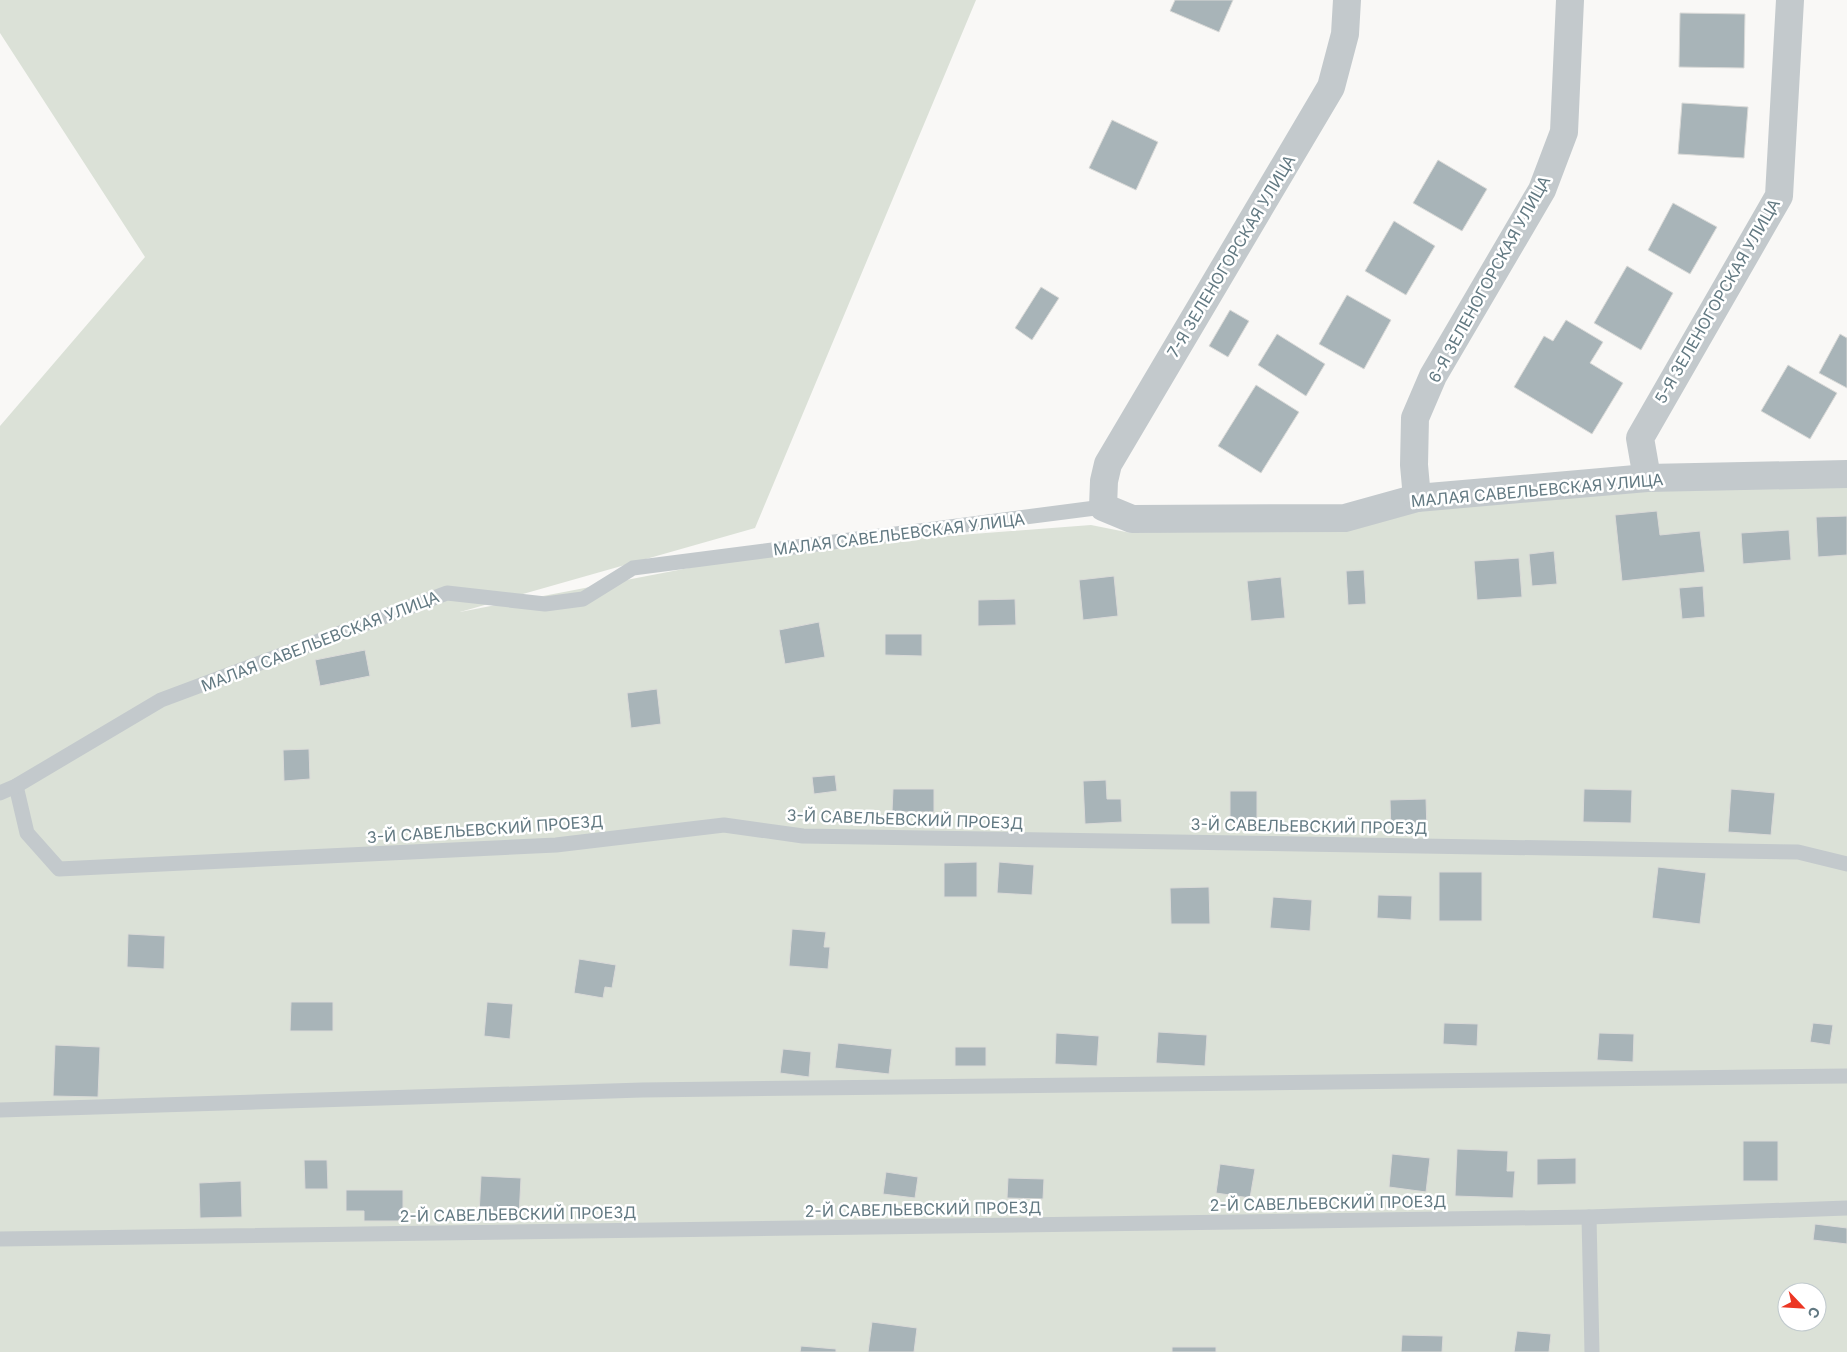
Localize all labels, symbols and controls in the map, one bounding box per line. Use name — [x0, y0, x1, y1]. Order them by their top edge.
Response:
street label: 7-Я ЗЕЛЕНОГОРСКАЯ УЛИЦА — [1163, 151, 1299, 361]
street label: 6-Я ЗЕЛЕНОГОРСКАЯ УЛИЦА — [1424, 172, 1554, 386]
street label: 5-Я ЗЕЛЕНОГОРСКАЯ УЛИЦА — [1650, 195, 1784, 407]
street label: МАЛАЯ САВЕЛЬЕВСКАЯ УЛИЦА — [1410, 469, 1664, 511]
street label: МАЛАЯ САВЕЛЬЕВСКАЯ УЛИЦА — [772, 509, 1026, 559]
street label: МАЛАЯ САВЕЛЬЕВСКАЯ УЛИЦА — [198, 586, 442, 696]
street label: 3-Й САВЕЛЬЕВСКИЙ ПРОЕЗД — [786, 805, 1024, 833]
street label: 3-Й САВЕЛЬЕВСКИЙ ПРОЕЗД — [366, 811, 604, 847]
street label: 3-Й САВЕЛЬЕВСКИЙ ПРОЕЗД — [1190, 814, 1428, 838]
street label: 2-Й САВЕЛЬЕВСКИЙ ПРОЕЗД — [1210, 1191, 1446, 1215]
street label: 2-Й САВЕЛЬЕВСКИЙ ПРОЕЗД — [805, 1197, 1041, 1221]
street label: 2-Й САВЕЛЬЕВСКИЙ ПРОЕЗД — [400, 1202, 636, 1226]
north arrow — [1777, 1282, 1827, 1332]
text: С — [1804, 1304, 1824, 1321]

